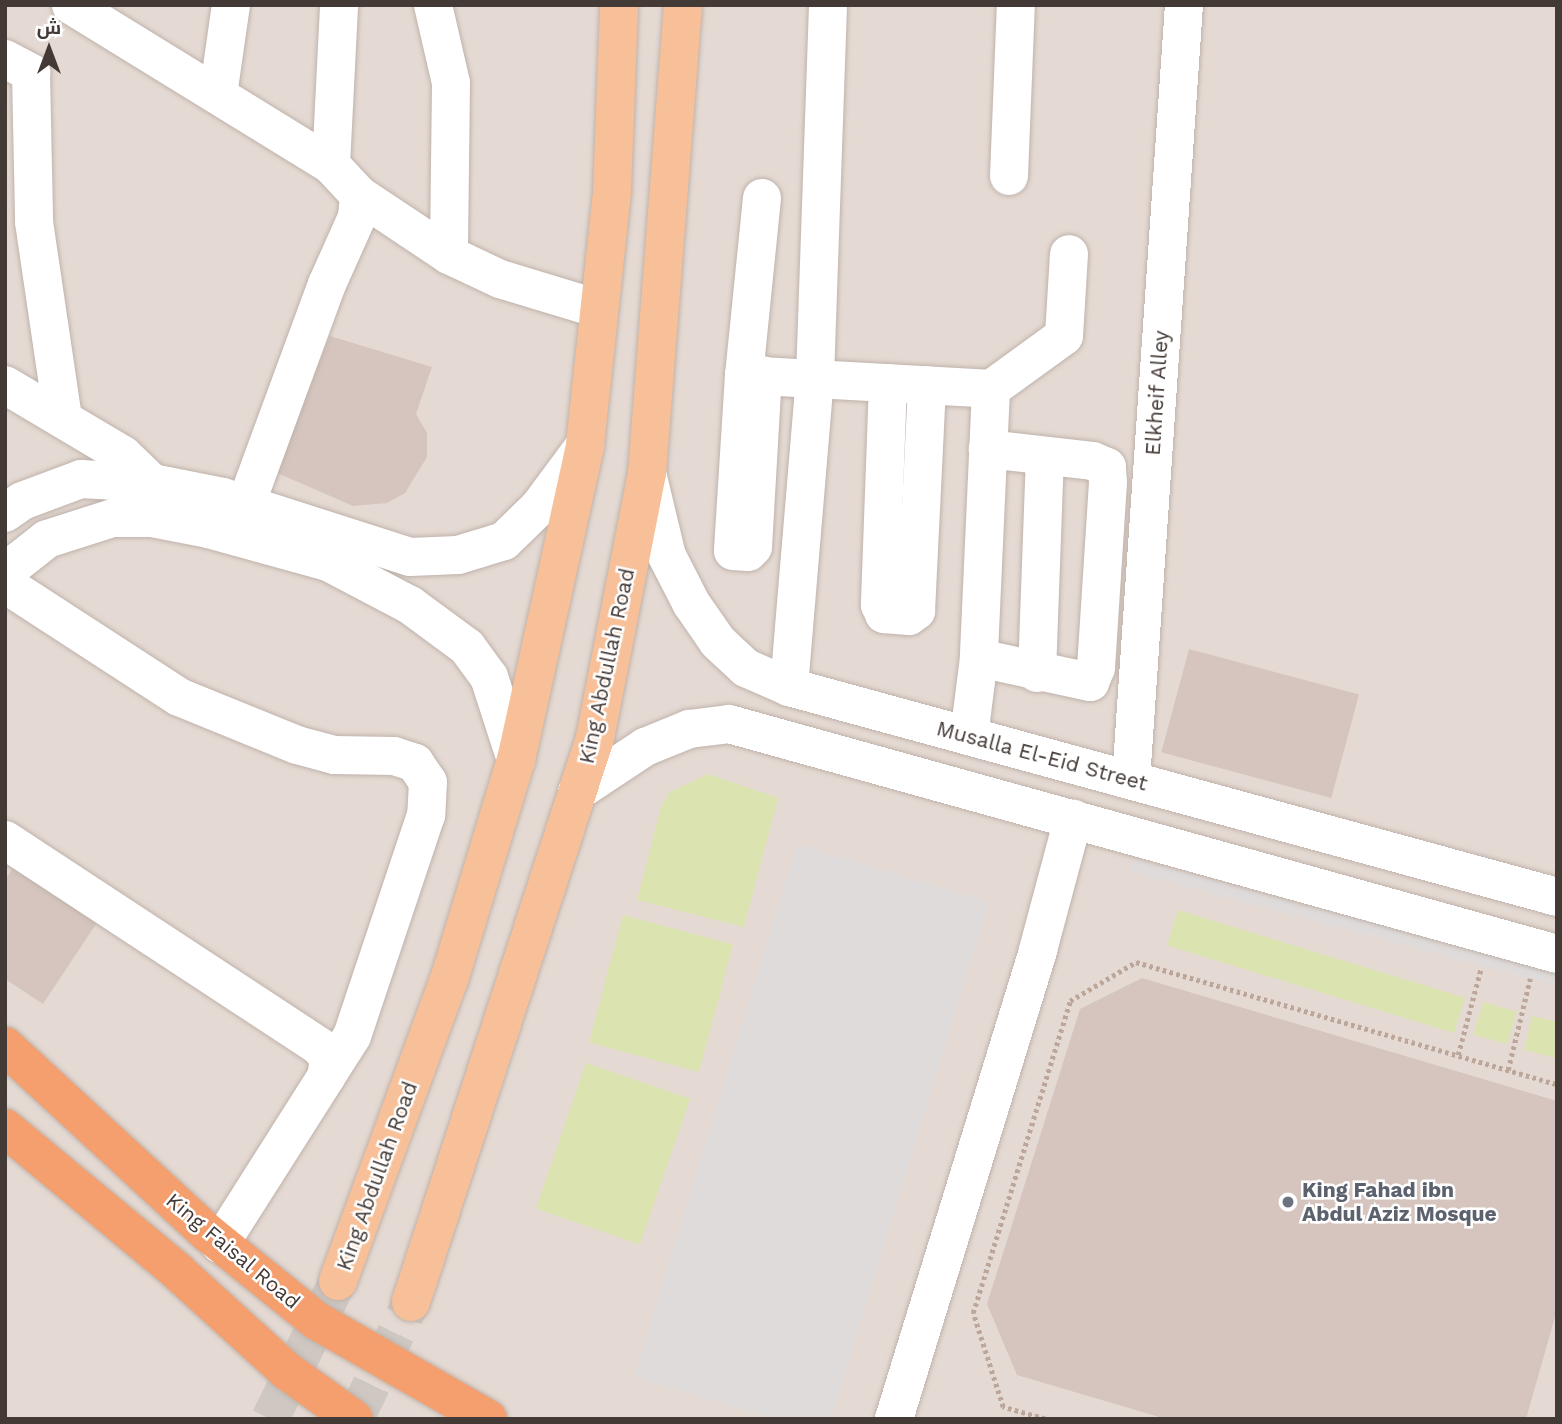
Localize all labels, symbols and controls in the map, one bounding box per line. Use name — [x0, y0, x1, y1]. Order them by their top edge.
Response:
north arrow — [14, 14, 84, 84]
text: ش — [37, 16, 61, 39]
street label: Elkheif Alley — [1140, 329, 1174, 457]
street label: King Abdullah Road — [574, 566, 640, 766]
street label: Musalla El-Eid Street — [934, 716, 1150, 796]
street label: King Abdullah Road — [331, 1078, 423, 1274]
place label: King Fahad ibn Abdul Aziz Mosque — [1302, 1177, 1498, 1227]
street label: King Faisal Road — [161, 1187, 305, 1315]
marker: King Fahad ibn Abdul Aziz Mosque — [1280, 1194, 1296, 1210]

